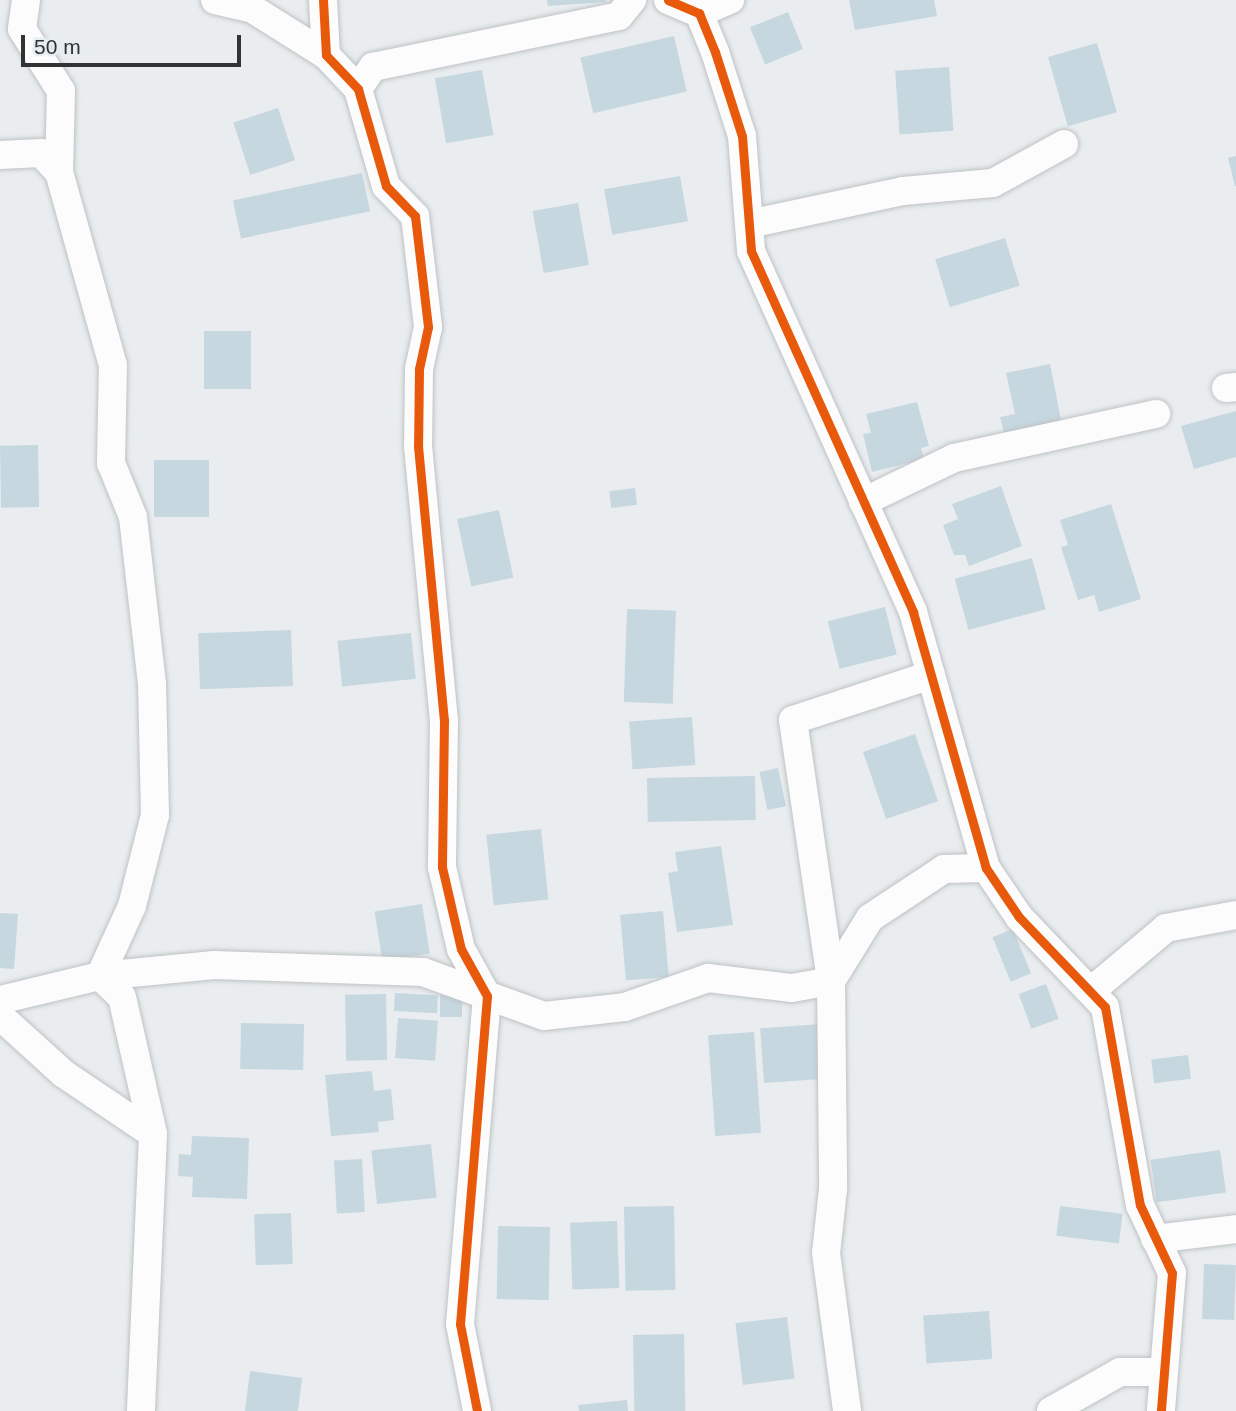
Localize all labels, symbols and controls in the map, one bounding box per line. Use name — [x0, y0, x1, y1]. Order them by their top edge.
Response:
scale bar — [24, 21, 245, 65]
text: 50 m — [34, 35, 81, 58]

